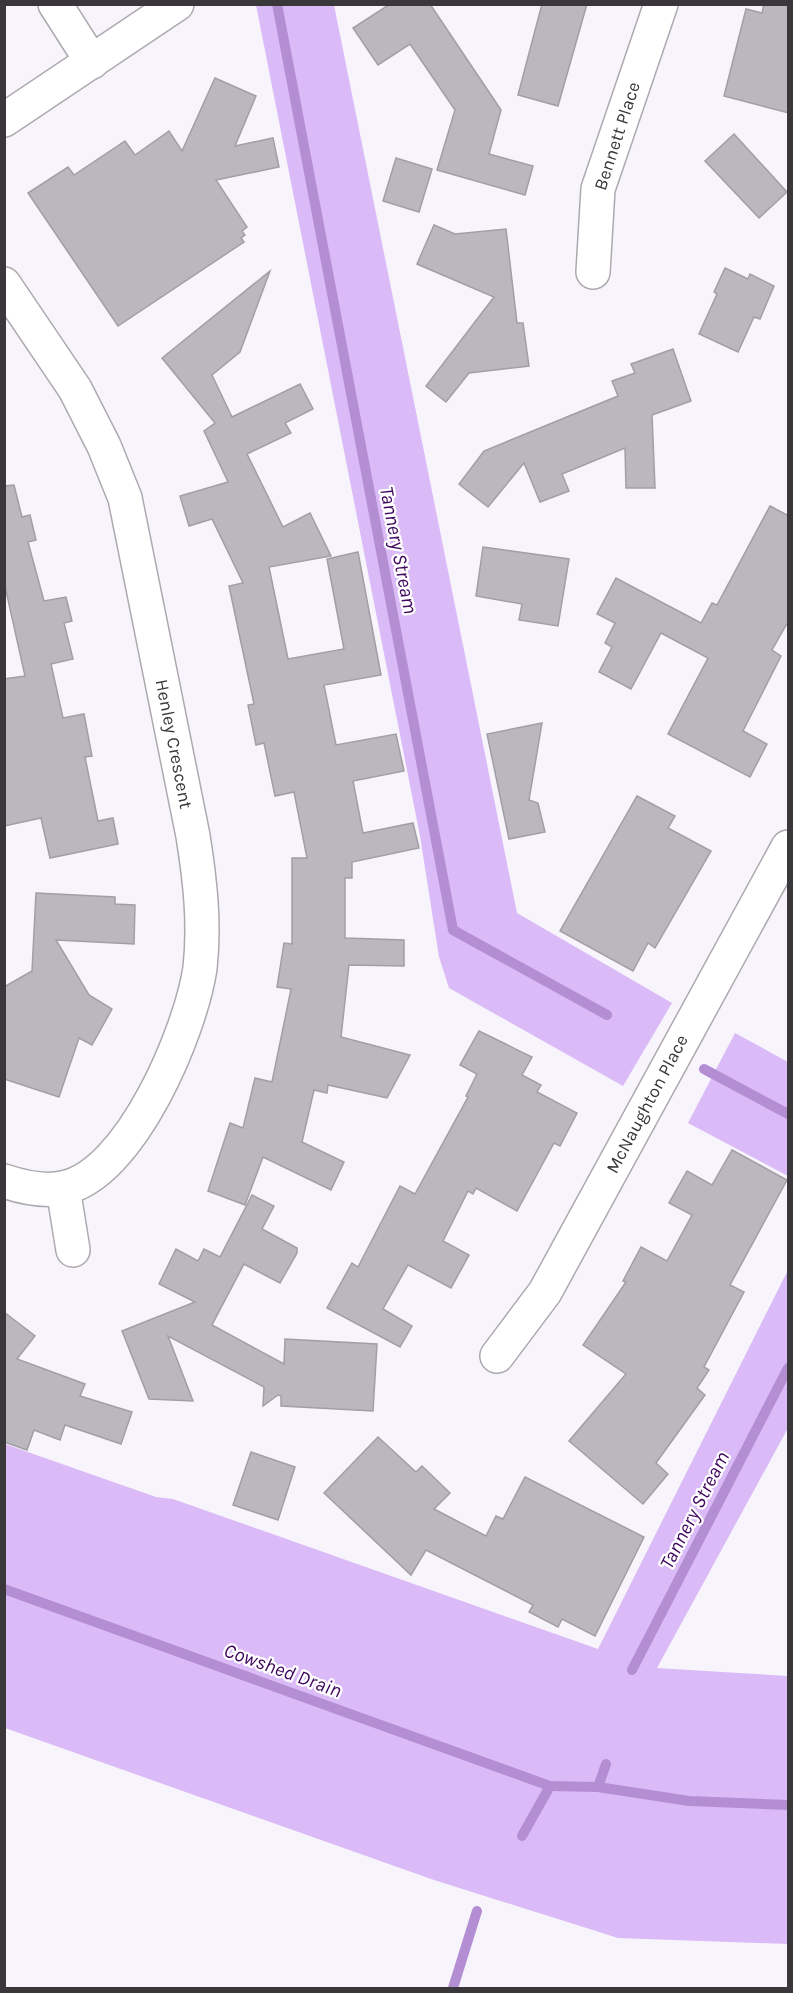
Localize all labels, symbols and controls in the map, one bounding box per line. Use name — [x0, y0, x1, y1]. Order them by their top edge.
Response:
street label: Bennett Place — [589, 79, 645, 193]
water label: Tannery Stream — [375, 485, 422, 616]
street label: Henley Crescent — [151, 677, 197, 811]
street label: McNaughton Place — [601, 1031, 693, 1177]
water label: Tannery Stream — [655, 1448, 734, 1573]
water label: Cowshed Drain — [221, 1639, 345, 1702]

